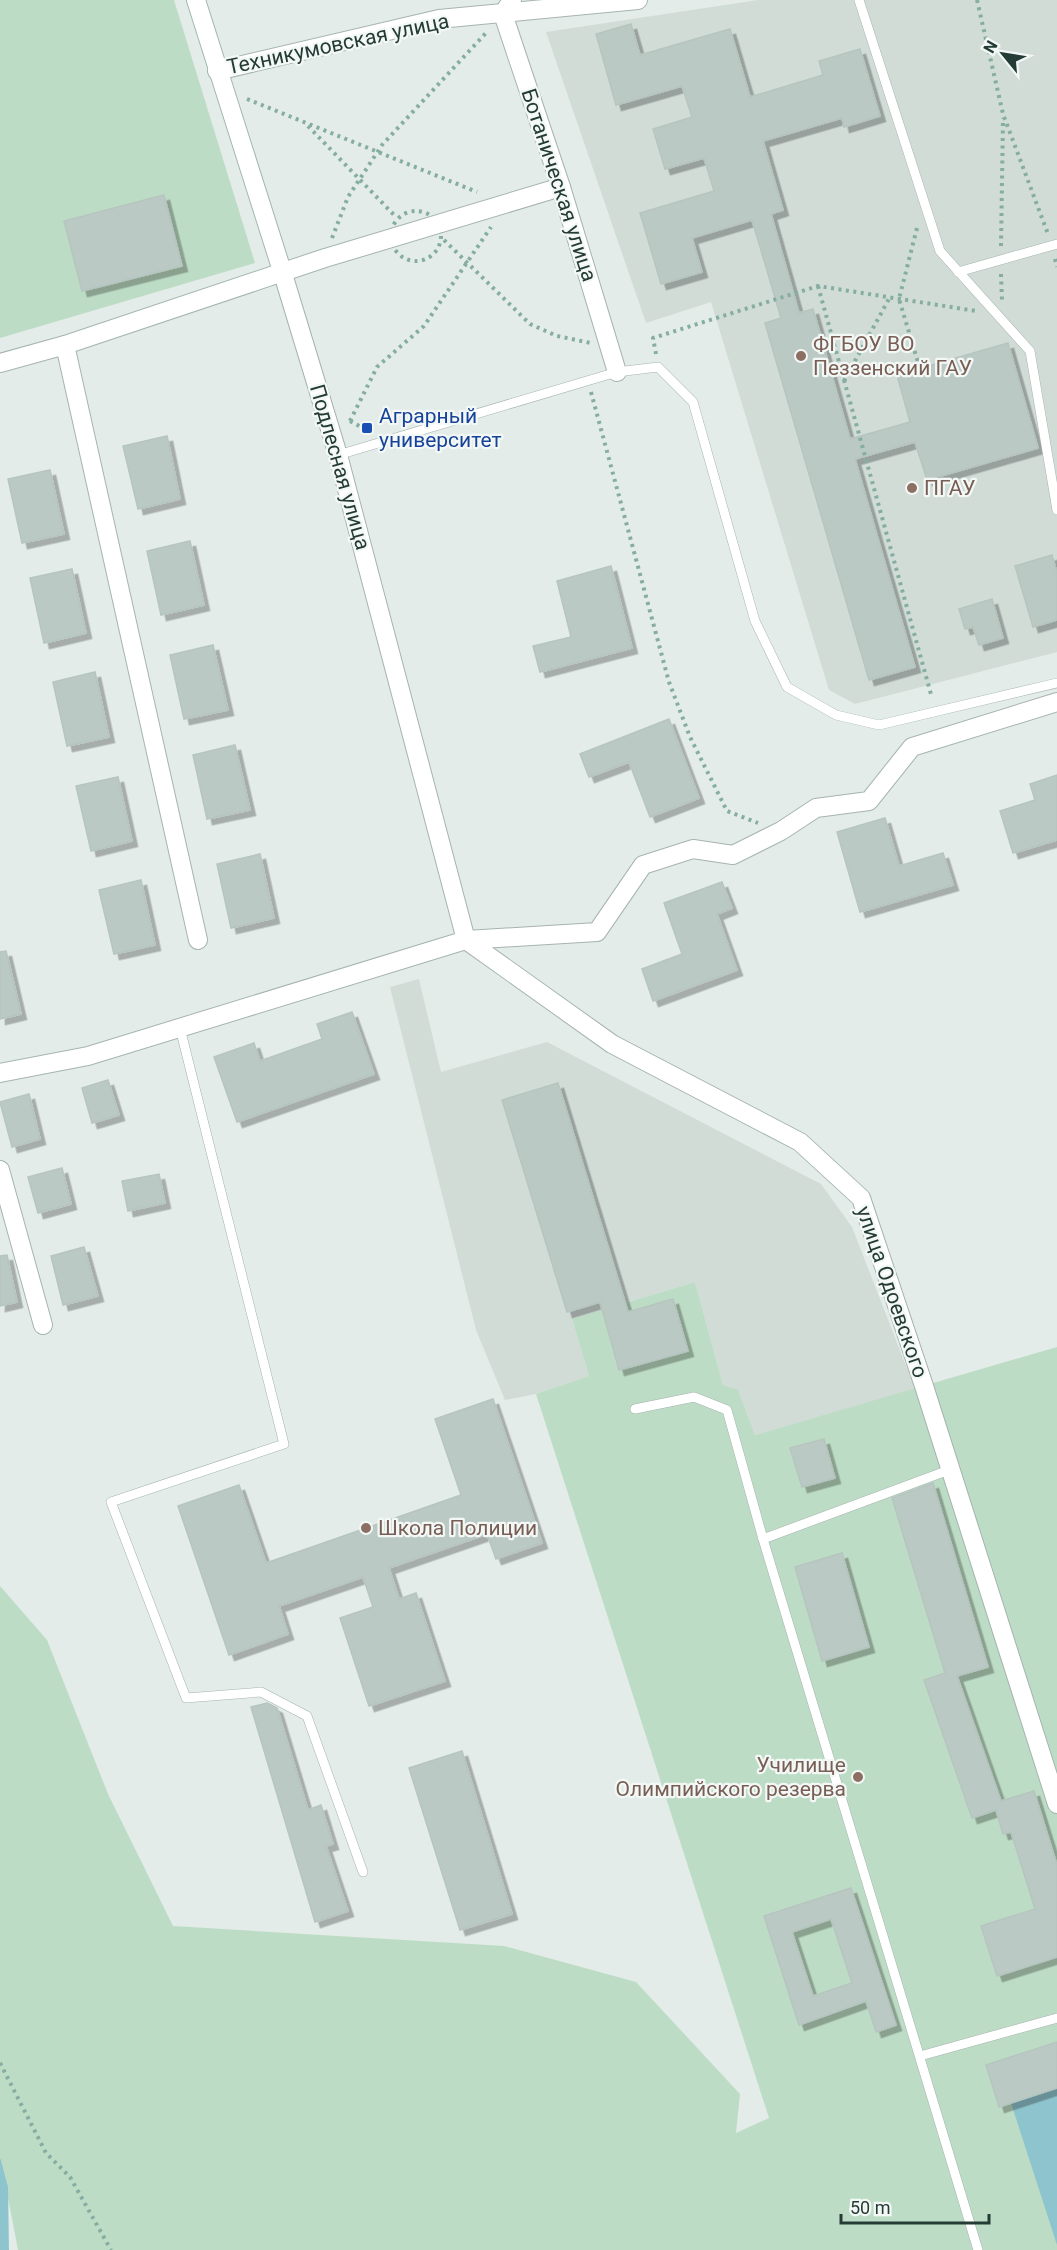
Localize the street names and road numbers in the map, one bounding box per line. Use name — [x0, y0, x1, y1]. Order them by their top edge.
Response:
street label: Техникумовская улица — [225, 9, 451, 79]
street label: Ботаническая улица — [516, 86, 602, 284]
street label: Подлесная улица — [305, 381, 375, 553]
street label: улица Одоевского — [851, 1203, 933, 1381]

